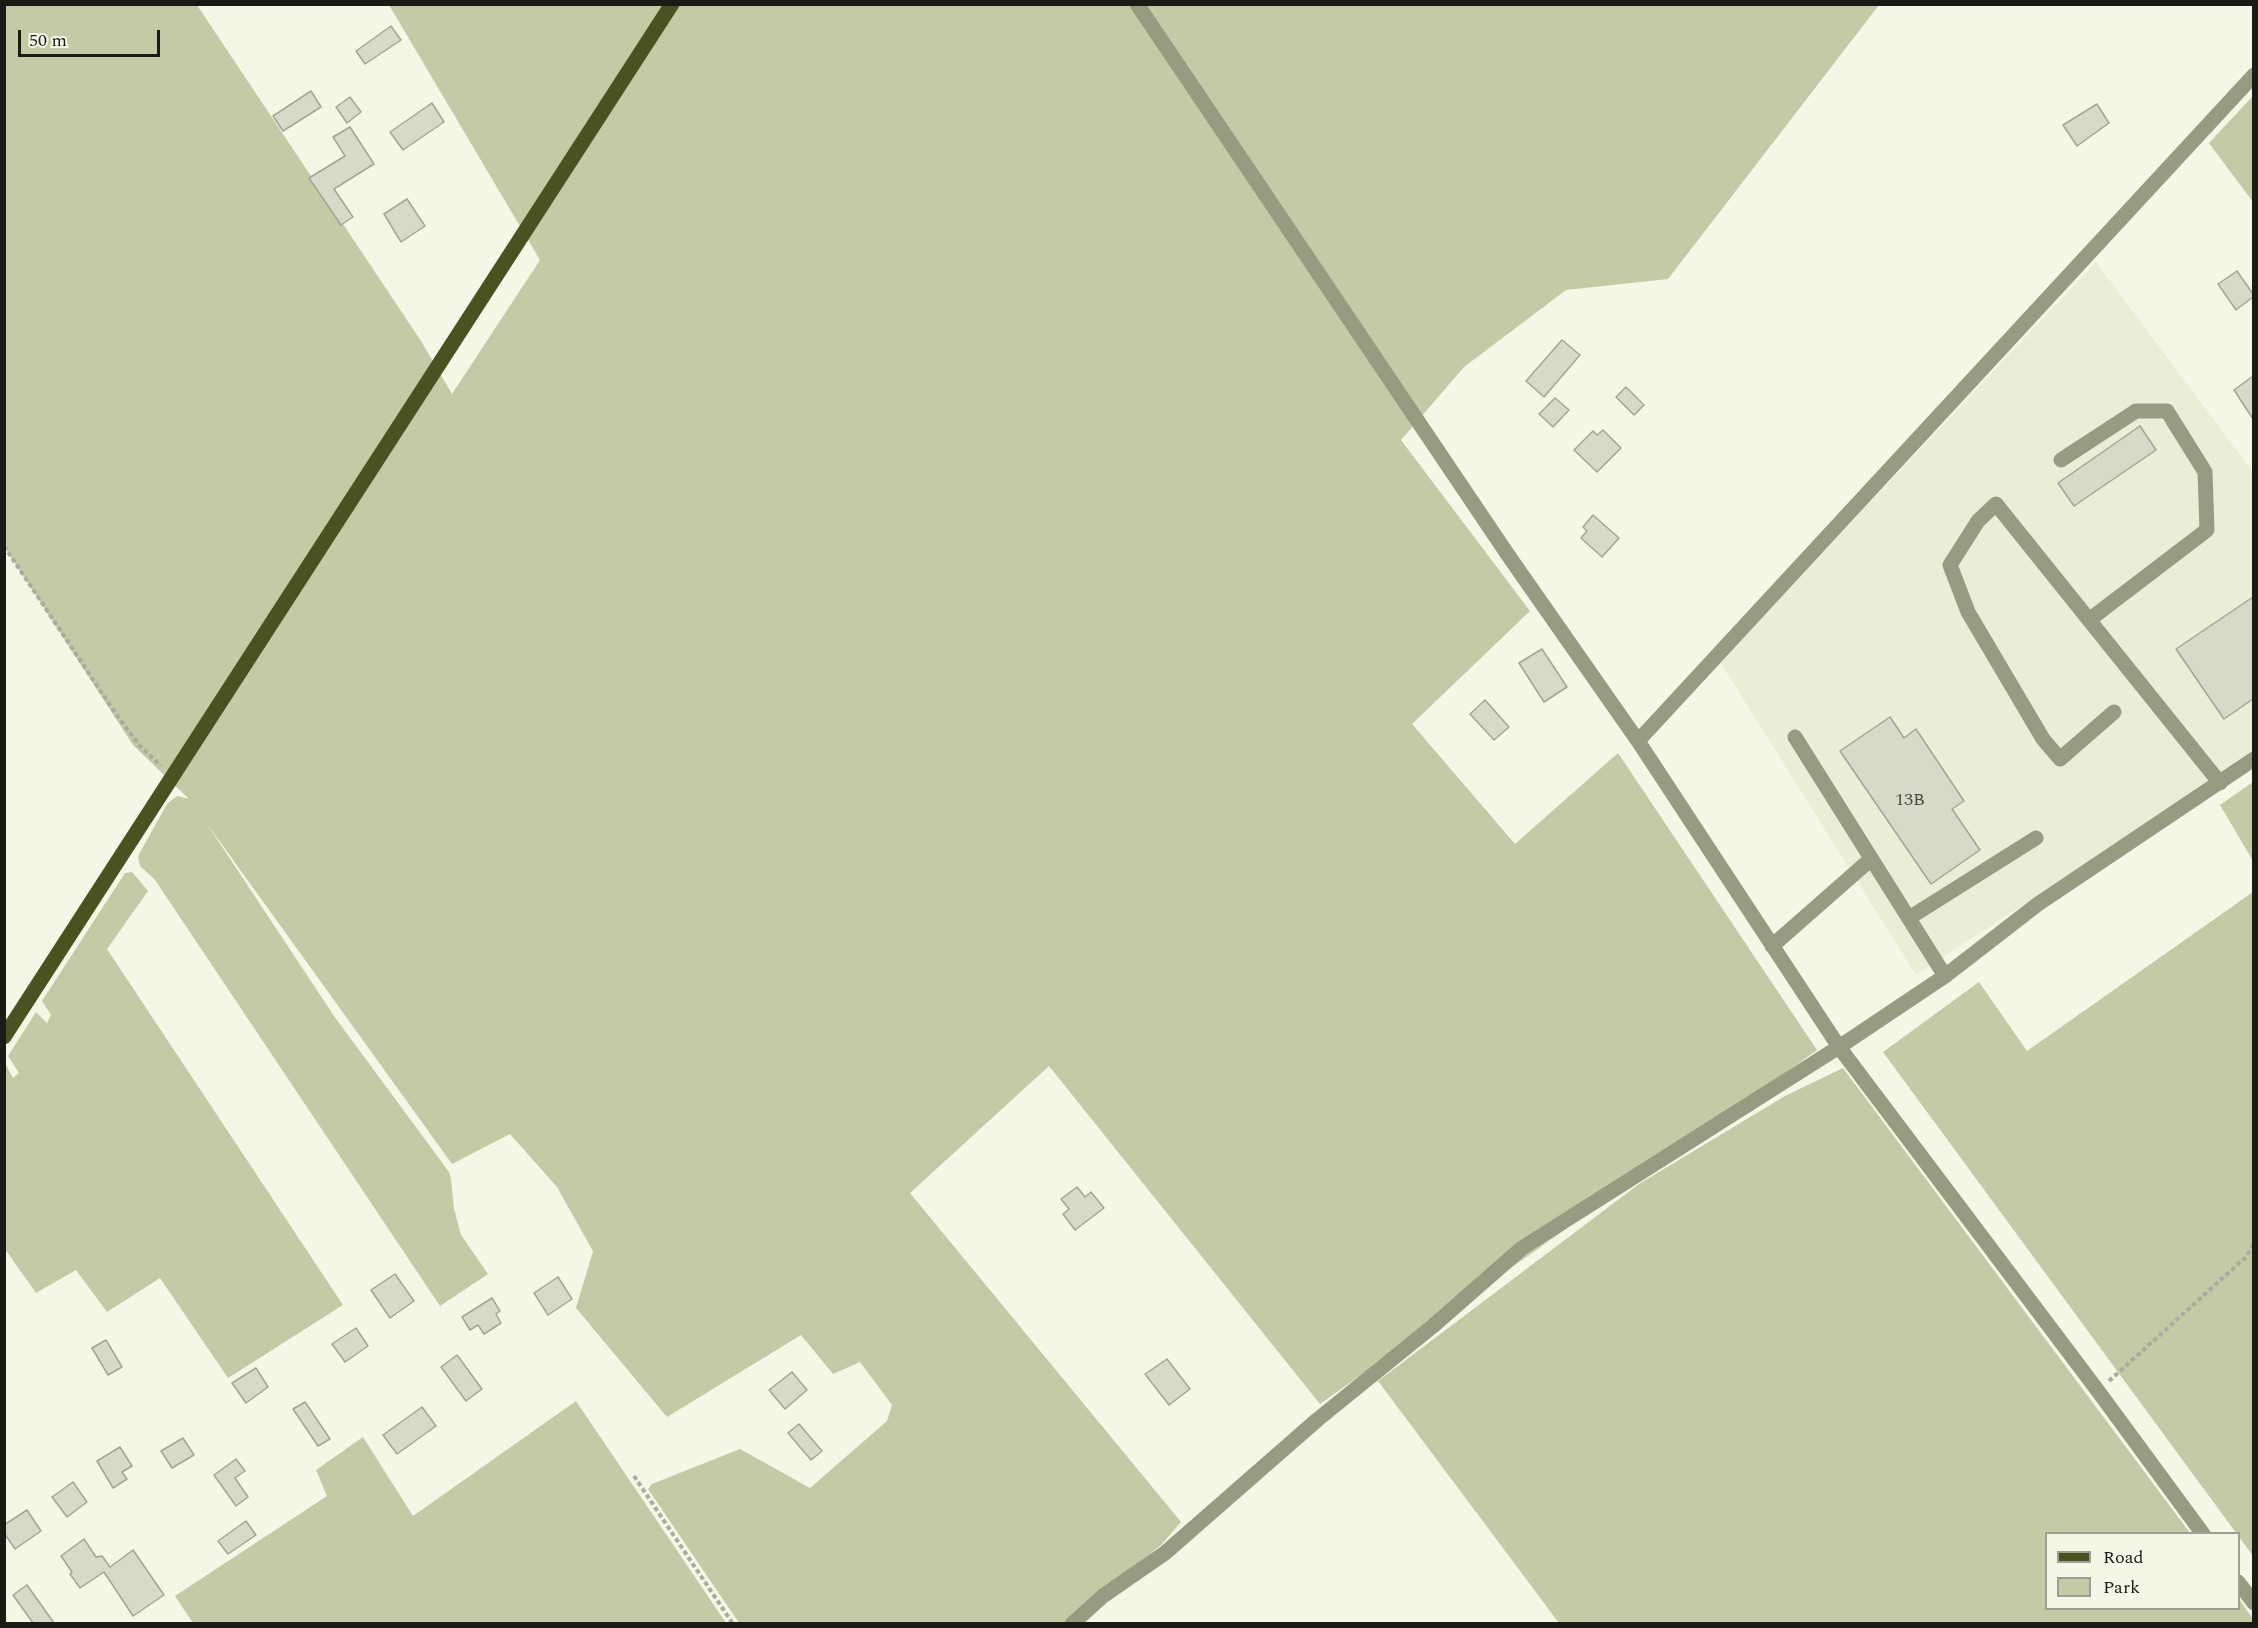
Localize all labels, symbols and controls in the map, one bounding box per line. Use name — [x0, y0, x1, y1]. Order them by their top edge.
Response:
scale bar — [21, 18, 164, 56]
text: 50 m — [29, 27, 67, 54]
house number: 13B — [1895, 790, 1925, 812]
legend — [2045, 1532, 2240, 1610]
text: Road — [2103, 1544, 2144, 1571]
text: Park — [2103, 1574, 2140, 1601]

